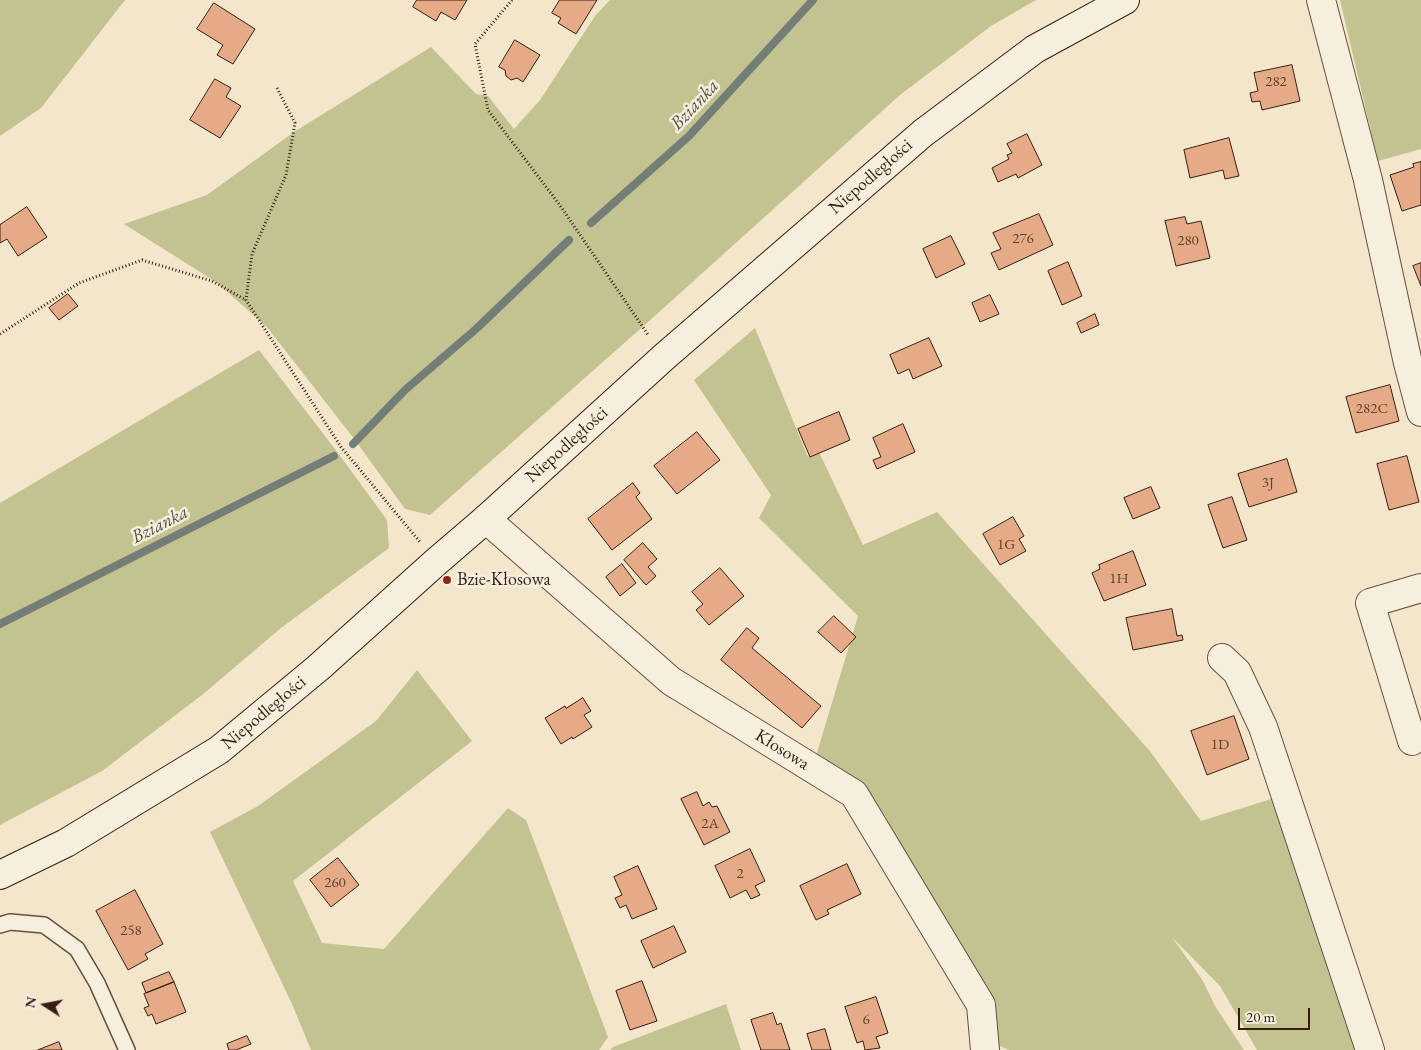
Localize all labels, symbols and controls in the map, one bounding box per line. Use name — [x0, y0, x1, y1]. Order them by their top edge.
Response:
house number: 282 — [1265, 73, 1287, 91]
water label: Bzianka — [666, 75, 724, 135]
street label: Niepodległości — [825, 135, 917, 219]
house number: 276 — [1012, 230, 1034, 248]
house number: 280 — [1177, 232, 1199, 250]
house number: 282C — [1356, 400, 1388, 418]
street label: Niepodległości — [521, 402, 613, 488]
house number: 3J — [1262, 474, 1274, 492]
water label: Bzianka — [128, 501, 192, 549]
house number: 1G — [997, 536, 1015, 554]
place label: Bzie-Kłosowa — [457, 569, 551, 591]
house number: 1H — [1109, 570, 1129, 588]
marker: Bzie-Kłosowa — [441, 574, 453, 586]
street label: Niepodległości — [217, 671, 311, 755]
street label: Kłosowa — [751, 725, 813, 775]
house number: 1D — [1211, 736, 1229, 754]
house number: 2A — [701, 815, 719, 833]
house number: 2 — [736, 865, 744, 883]
house number: 260 — [324, 874, 346, 892]
house number: 258 — [120, 922, 142, 940]
north arrow — [20, 980, 70, 1030]
text: N — [20, 995, 40, 1009]
scale bar — [1241, 998, 1314, 1030]
text: 20 m — [1246, 1007, 1275, 1026]
house number: 6 — [862, 1011, 870, 1029]

